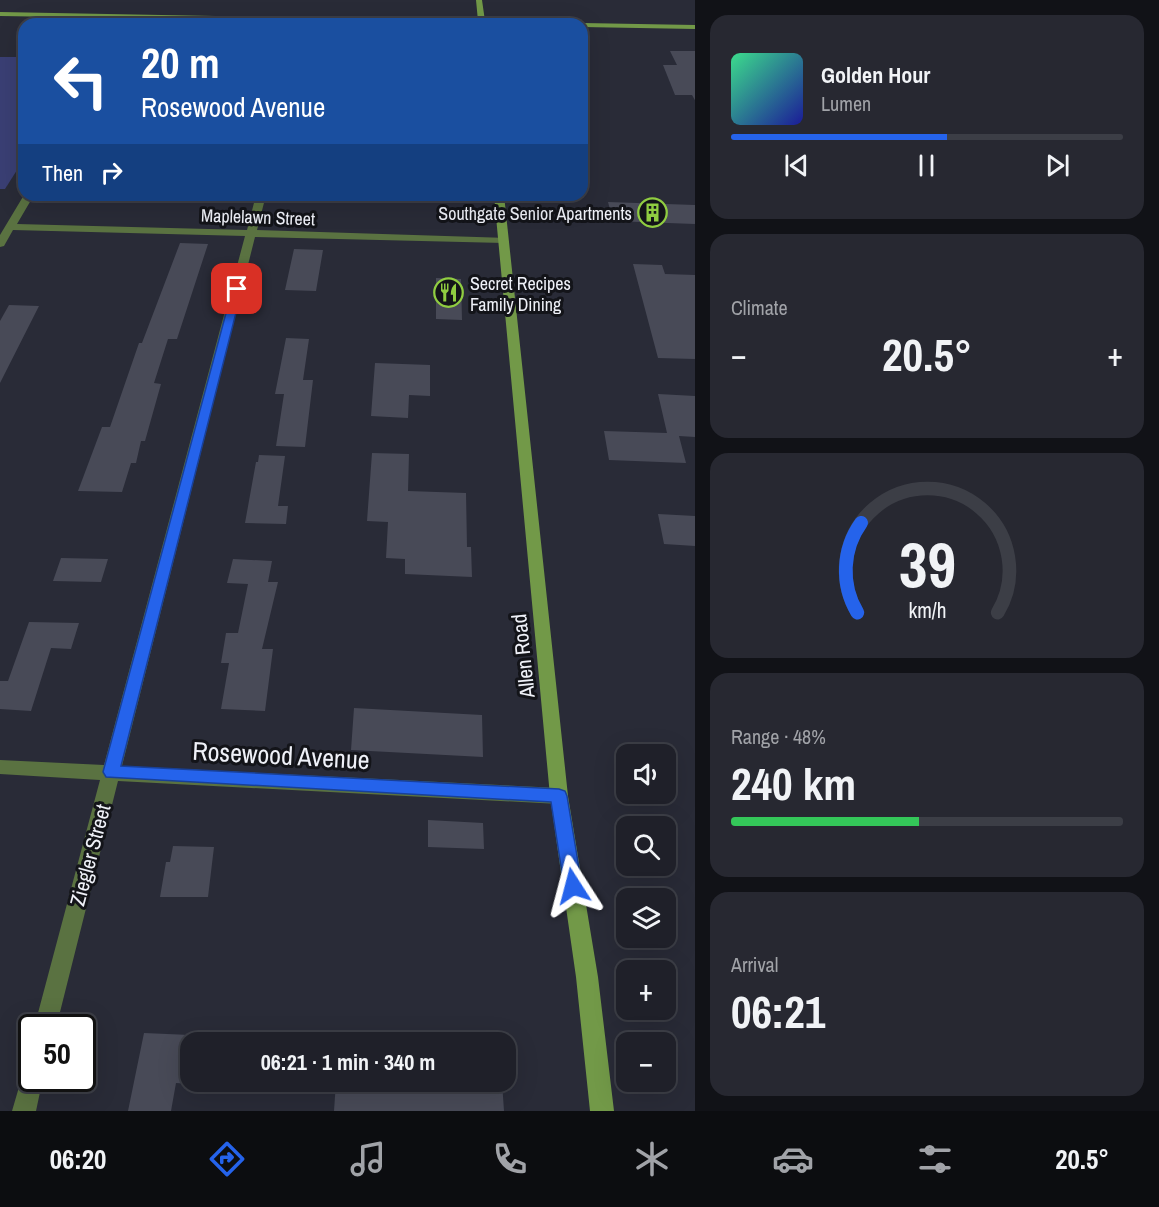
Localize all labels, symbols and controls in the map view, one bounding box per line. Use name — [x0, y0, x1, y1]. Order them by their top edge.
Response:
text: 20 m — [141, 35, 220, 91]
icon: left — [42, 42, 120, 120]
text: Golden Hour — [821, 60, 930, 90]
text: Rosewood Avenue — [141, 89, 325, 125]
text: Lumen — [821, 90, 871, 117]
icon: previous — [780, 149, 813, 182]
icon: pause — [910, 149, 943, 182]
icon: next — [1041, 149, 1074, 182]
icon: right — [95, 156, 128, 189]
text: Then — [42, 158, 83, 188]
building icon: Southgate Senior Apartments — [637, 197, 669, 229]
place label: Southgate Senior Apartments — [438, 201, 632, 226]
street label: Maplelawn Street — [201, 203, 315, 231]
pin — [211, 263, 262, 314]
place label: Secret Recipes Family Dining — [470, 271, 571, 317]
icon: arrive — [220, 272, 253, 305]
restaurant icon: Secret Recipes Family Dining — [433, 277, 465, 309]
text: Climate — [731, 294, 788, 321]
text: 20.5° — [882, 324, 972, 385]
text: − — [731, 332, 747, 376]
text: + — [1107, 332, 1123, 376]
text: 39 — [899, 522, 955, 606]
text: km/h — [908, 596, 946, 625]
street label: Allen Road — [504, 613, 542, 700]
text: Range · 48% — [731, 723, 826, 750]
street label: Rosewood Avenue — [191, 733, 371, 777]
map controls — [616, 744, 676, 1092]
button: sound — [616, 744, 676, 804]
text: 240 km — [731, 753, 856, 814]
street label: Ziegler Street — [62, 801, 118, 909]
button: search — [616, 816, 676, 876]
position arrow — [541, 854, 605, 918]
button: layers — [616, 888, 676, 948]
text: Arrival — [731, 951, 778, 978]
button: + — [616, 960, 676, 1020]
text: 06:21 — [731, 981, 825, 1042]
speed limit sign: 50 — [18, 1014, 96, 1092]
button: − — [616, 1032, 676, 1092]
text: 06:21 · 1 min · 340 m — [261, 1047, 435, 1077]
icon: directions — [206, 1138, 248, 1180]
icon: music — [347, 1138, 389, 1180]
icon: phone — [489, 1138, 531, 1180]
icon: climate — [631, 1138, 673, 1180]
icon: car — [772, 1138, 814, 1180]
icon: filters — [914, 1138, 956, 1180]
text: 06:20 — [50, 1141, 106, 1177]
text: 20.5° — [1055, 1141, 1109, 1177]

